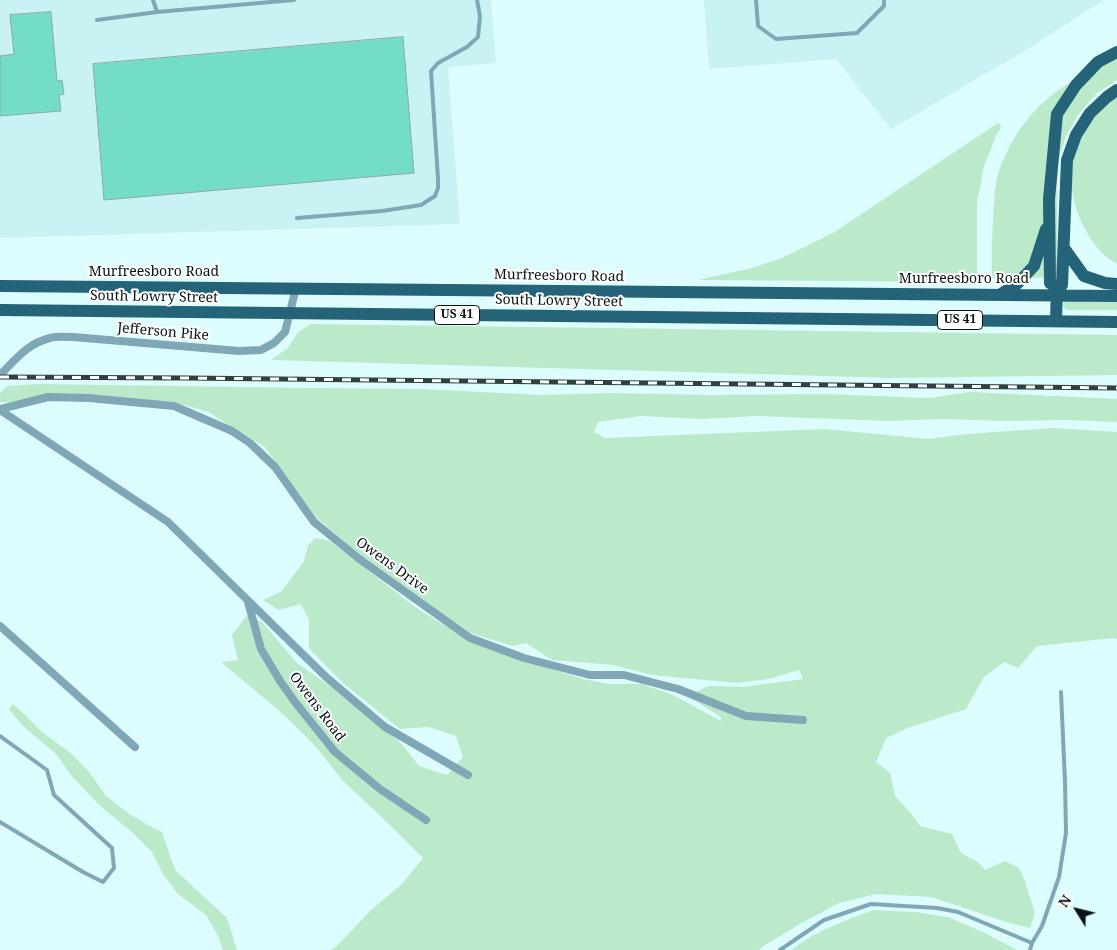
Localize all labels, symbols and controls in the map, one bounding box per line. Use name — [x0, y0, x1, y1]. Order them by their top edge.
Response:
street label: Murfreesboro Road — [89, 264, 219, 280]
street label: Murfreesboro Road — [494, 266, 624, 286]
street label: Murfreesboro Road — [899, 271, 1029, 287]
street label: South Lowry Street — [90, 287, 218, 307]
street label: South Lowry Street — [495, 291, 623, 311]
road number: US 41 — [434, 306, 480, 324]
road number: US 41 — [938, 310, 982, 330]
street label: Jefferson Pike — [117, 320, 209, 344]
street label: Owens Drive — [352, 534, 432, 598]
street label: Owens Road — [285, 669, 349, 745]
north arrow — [1052, 885, 1102, 935]
text: N — [1054, 891, 1075, 911]

